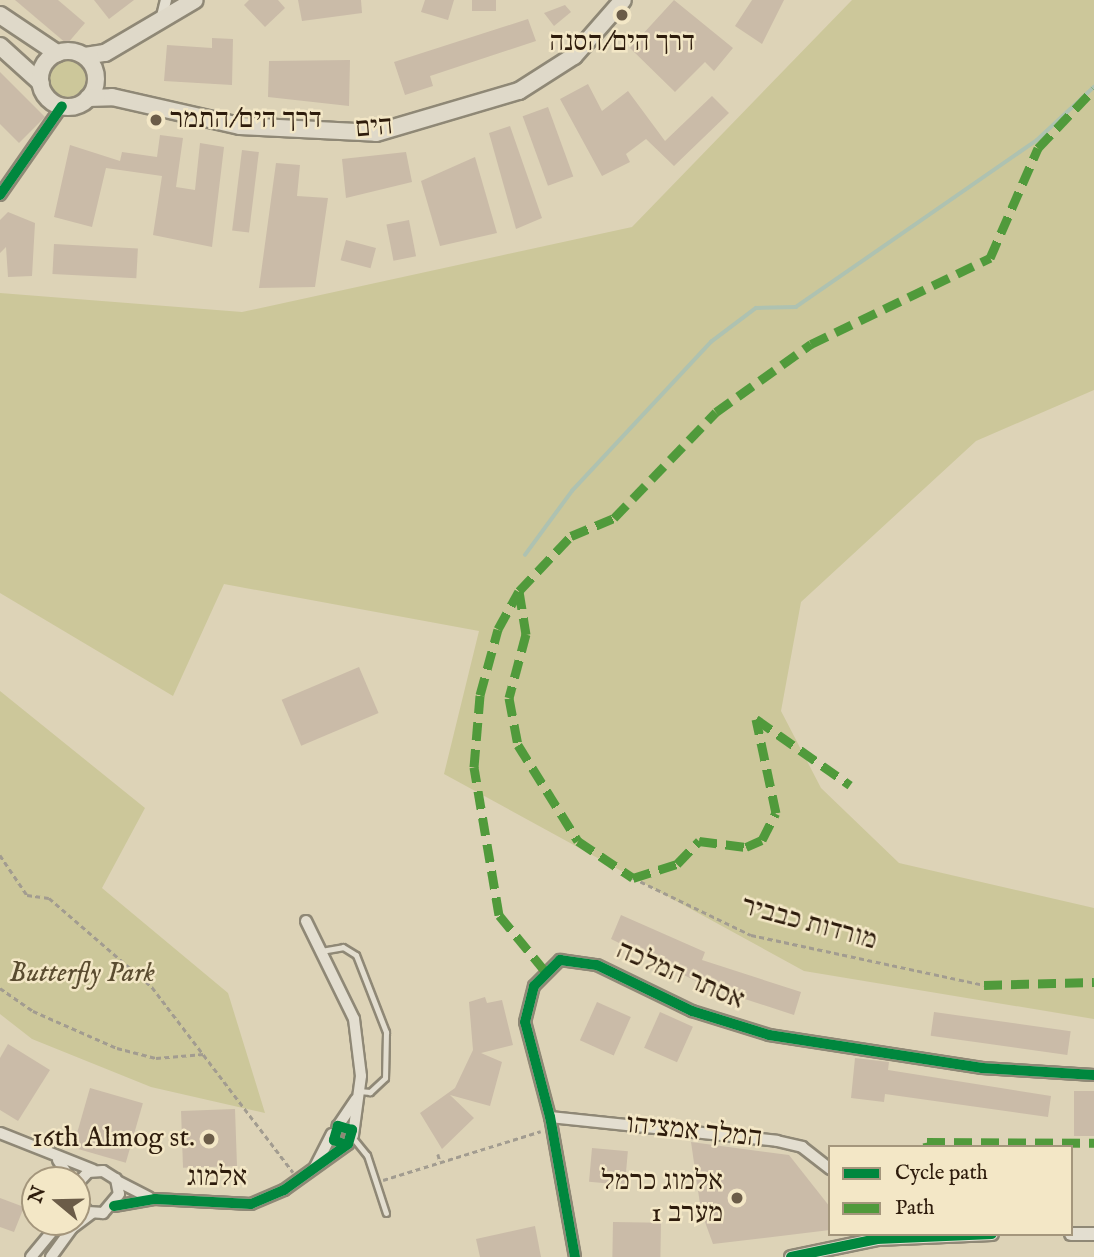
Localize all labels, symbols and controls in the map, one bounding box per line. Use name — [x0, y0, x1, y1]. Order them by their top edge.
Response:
marker: דרך הים/הסנה — [614, 7, 630, 23]
place label: דרך הים/הסנה — [549, 26, 695, 60]
place label: דרך הים/התמר — [170, 103, 322, 137]
street label: הים — [354, 110, 394, 146]
marker: דרך הים/התמר — [148, 112, 164, 128]
street label: מורדות כבביר — [738, 890, 880, 958]
street label: אסתר המלכה — [611, 934, 749, 1018]
park label: Butterfly Park — [9, 957, 155, 991]
street label: המלך אמציהו — [624, 1108, 764, 1156]
place label: 16th Almog st. — [32, 1122, 195, 1156]
marker: 16th Almog st. — [201, 1131, 217, 1147]
legend — [828, 1145, 1073, 1236]
text: Cycle path — [895, 1160, 988, 1187]
street label: אלמוג — [187, 1161, 247, 1195]
place label: אלמוג כרמל מערב 1 — [601, 1165, 723, 1231]
north arrow — [21, 1166, 91, 1236]
text: N — [24, 1183, 52, 1207]
marker: אלמוג כרמל מערב 1 — [729, 1190, 745, 1206]
text: Path — [895, 1195, 934, 1222]

